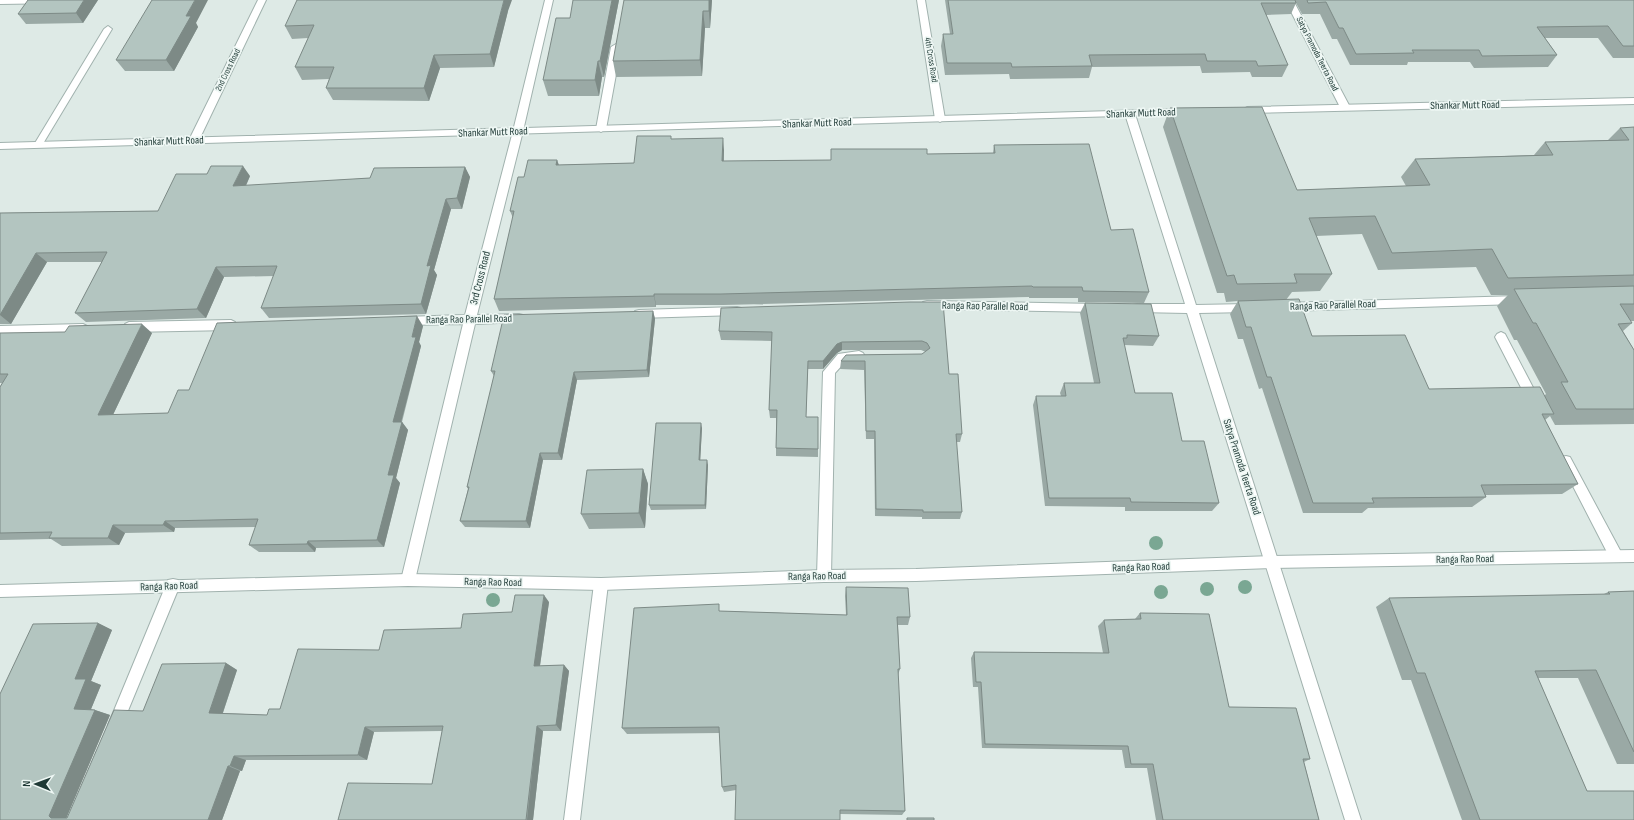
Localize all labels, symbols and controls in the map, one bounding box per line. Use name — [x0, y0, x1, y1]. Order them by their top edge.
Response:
street label: Satya Pramoda Teerta Road — [1294, 15, 1341, 93]
street label: 4th Cross Road — [922, 37, 940, 83]
street label: 2nd Cross Road — [213, 47, 243, 93]
street label: Shankar Mutt Road — [1430, 98, 1500, 112]
street label: Shankar Mutt Road — [1106, 105, 1176, 121]
street label: Shankar Mutt Road — [782, 115, 852, 131]
street label: Shankar Mutt Road — [458, 124, 528, 140]
street label: Shankar Mutt Road — [134, 133, 204, 149]
street label: 3rd Cross Road — [467, 250, 493, 306]
street label: Ranga Rao Parallel Road — [1290, 297, 1377, 313]
street label: Ranga Rao Parallel Road — [942, 299, 1029, 313]
street label: Ranga Rao Parallel Road — [426, 312, 513, 326]
street label: Satya Pramoda Teerta Road — [1220, 417, 1264, 517]
street label: Ranga Rao Road — [1436, 552, 1494, 566]
street label: Ranga Rao Road — [1112, 559, 1171, 575]
street label: Ranga Rao Road — [788, 569, 846, 583]
street label: Ranga Rao Road — [464, 575, 522, 589]
street label: Ranga Rao Road — [140, 578, 199, 594]
north arrow — [16, 764, 56, 804]
text: N — [20, 781, 33, 787]

